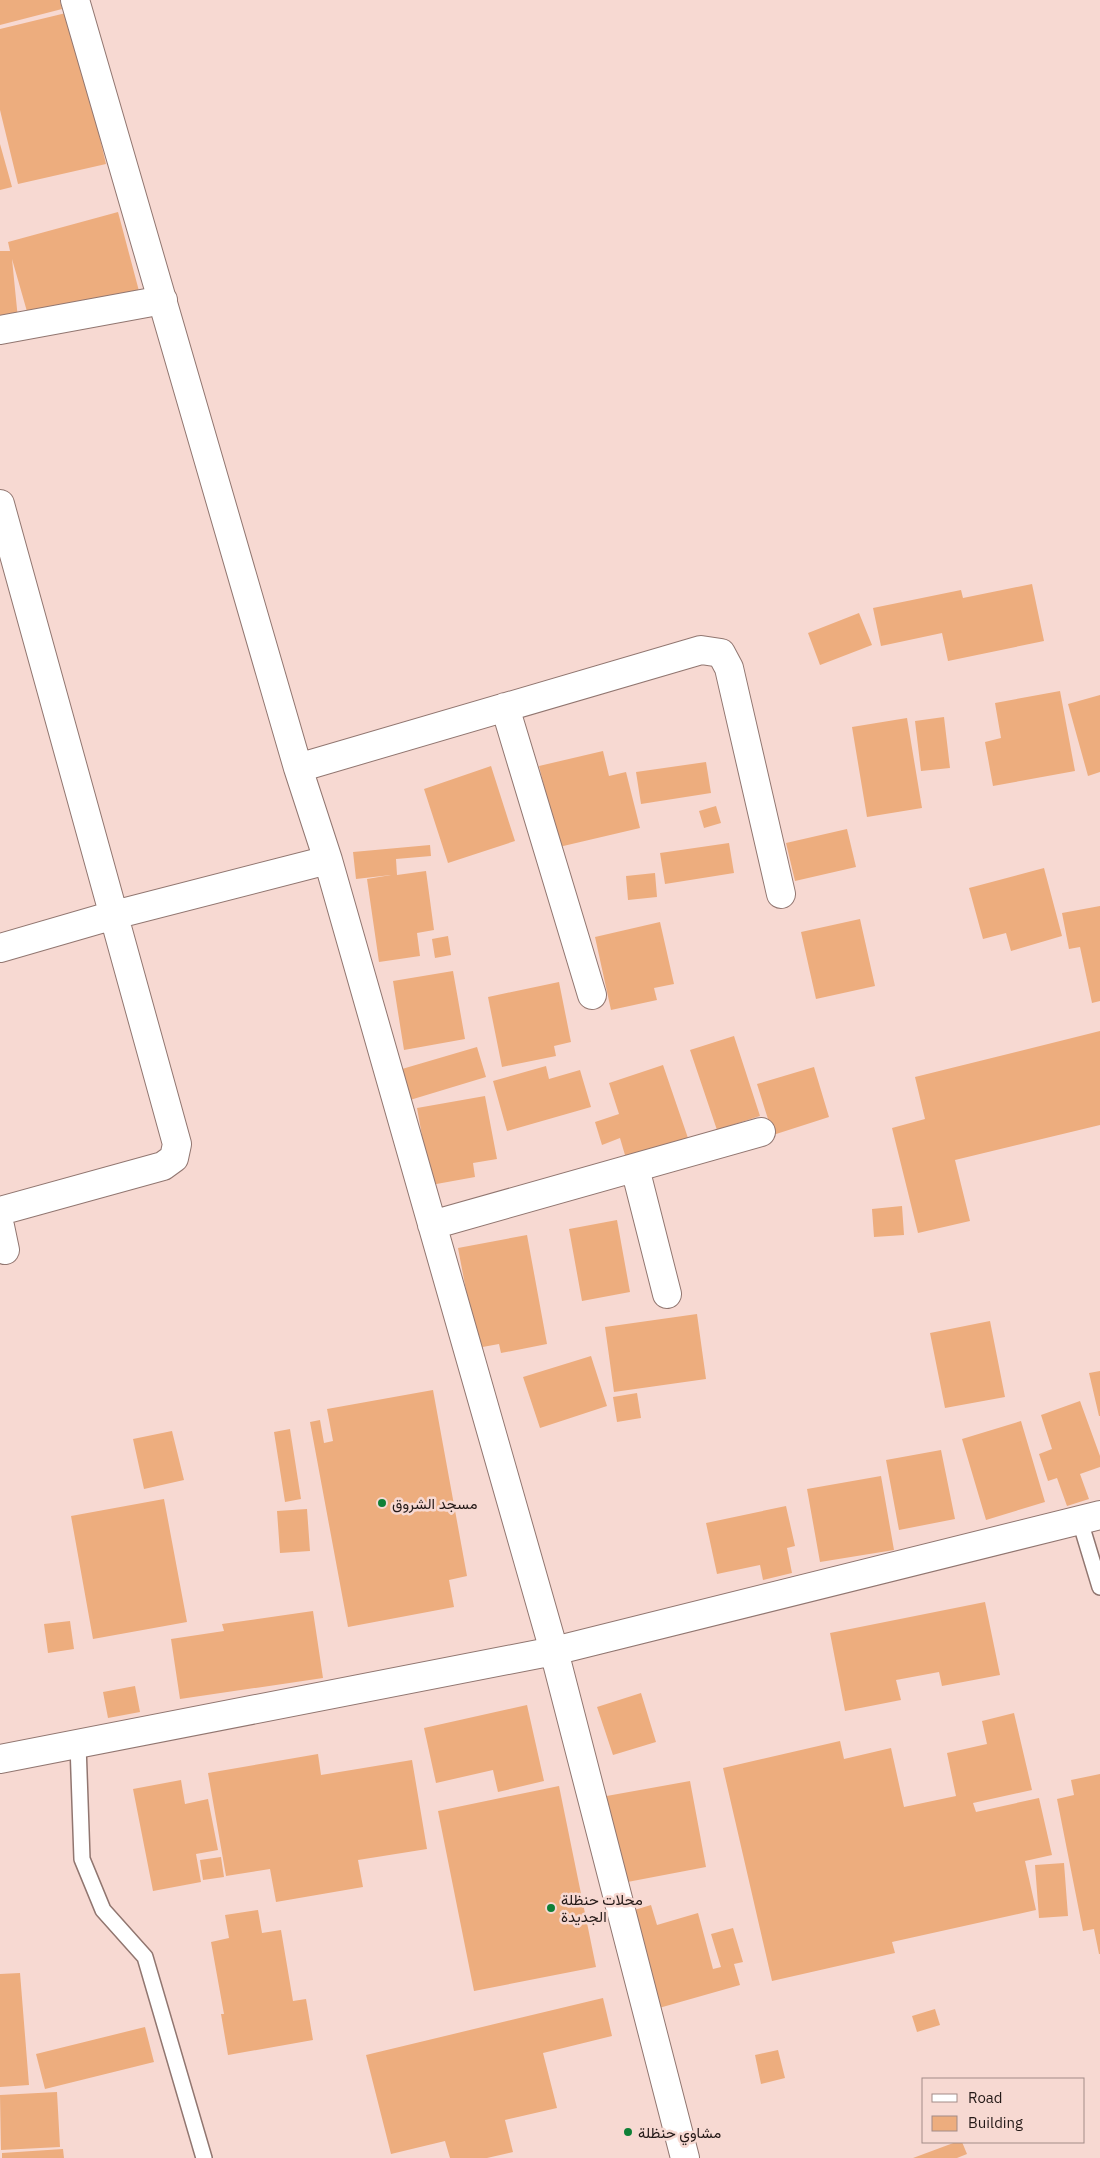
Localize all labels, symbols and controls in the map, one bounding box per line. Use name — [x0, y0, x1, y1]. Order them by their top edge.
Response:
place label: مسجد الشروق — [392, 1494, 478, 1513]
marker: مسجد الشروق — [376, 1497, 388, 1509]
place label: محلات حنظلة الجديدة — [561, 1890, 643, 1926]
marker: محلات حنظلة الجديدة — [545, 1902, 557, 1914]
legend — [922, 2078, 1085, 2143]
text: Road — [968, 2088, 1003, 2107]
text: Building — [968, 2113, 1023, 2132]
place label: مشاوي حنظلة — [638, 2123, 721, 2146]
marker: مشاوي حنظلة — [622, 2126, 634, 2138]

